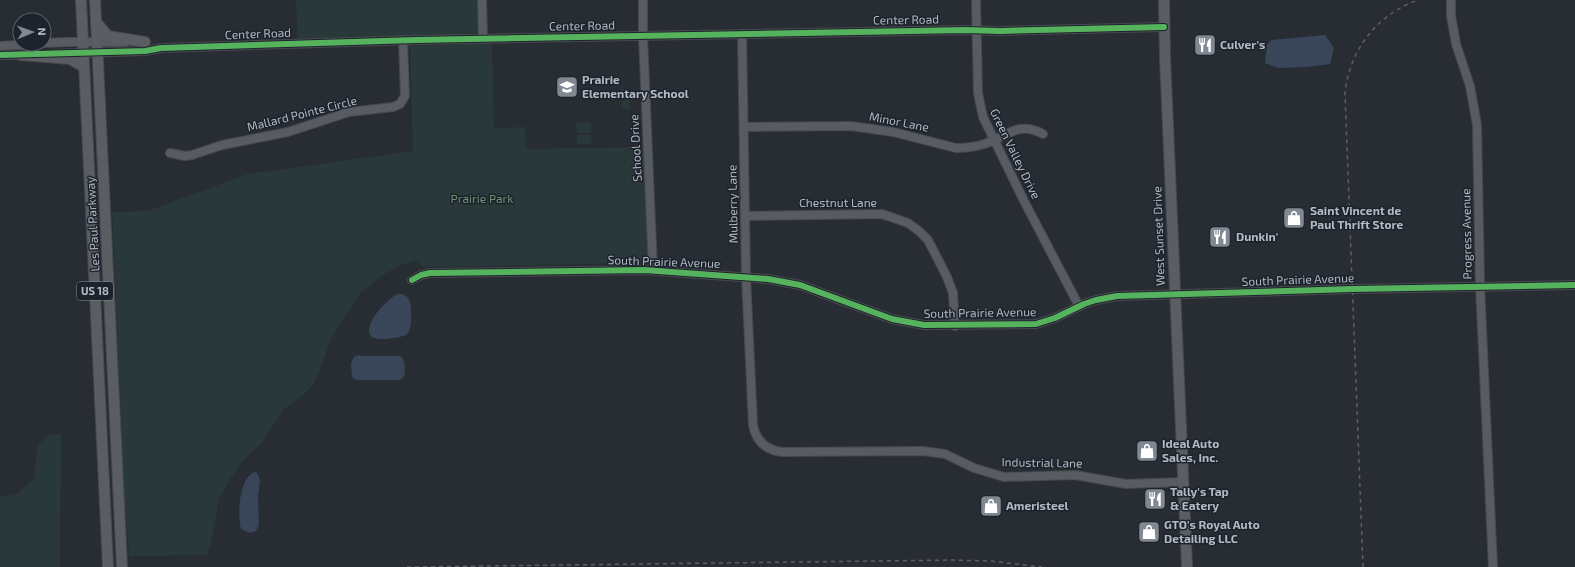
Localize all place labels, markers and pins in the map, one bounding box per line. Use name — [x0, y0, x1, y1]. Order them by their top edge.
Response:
restaurant icon: Culver's — [1192, 32, 1218, 58]
place label: Culver's — [1220, 37, 1265, 51]
place label: Prairie Elementary School — [582, 72, 689, 101]
school or university icon: Prairie Elementary School — [554, 74, 580, 100]
place label: Saint Vincent de Paul Thrift Store — [1310, 203, 1404, 231]
shop icon: Saint Vincent de Paul Thrift Store — [1281, 205, 1307, 231]
restaurant icon: Dunkin' — [1207, 224, 1233, 250]
place label: Dunkin' — [1236, 229, 1278, 243]
place label: Ideal Auto Sales, Inc. — [1162, 436, 1219, 464]
shop icon: Ideal Auto Sales, Inc. — [1134, 438, 1160, 464]
place label: Tally's Tap & Eatery — [1170, 484, 1229, 513]
restaurant icon: Tally's Tap & Eatery — [1142, 486, 1168, 512]
shop icon: Ameristeel — [978, 493, 1004, 519]
place label: Ameristeel — [1006, 498, 1068, 512]
place label: GTO's Royal Auto Detailing LLC — [1164, 517, 1260, 545]
shop icon: GTO's Royal Auto Detailing LLC — [1136, 519, 1162, 545]

